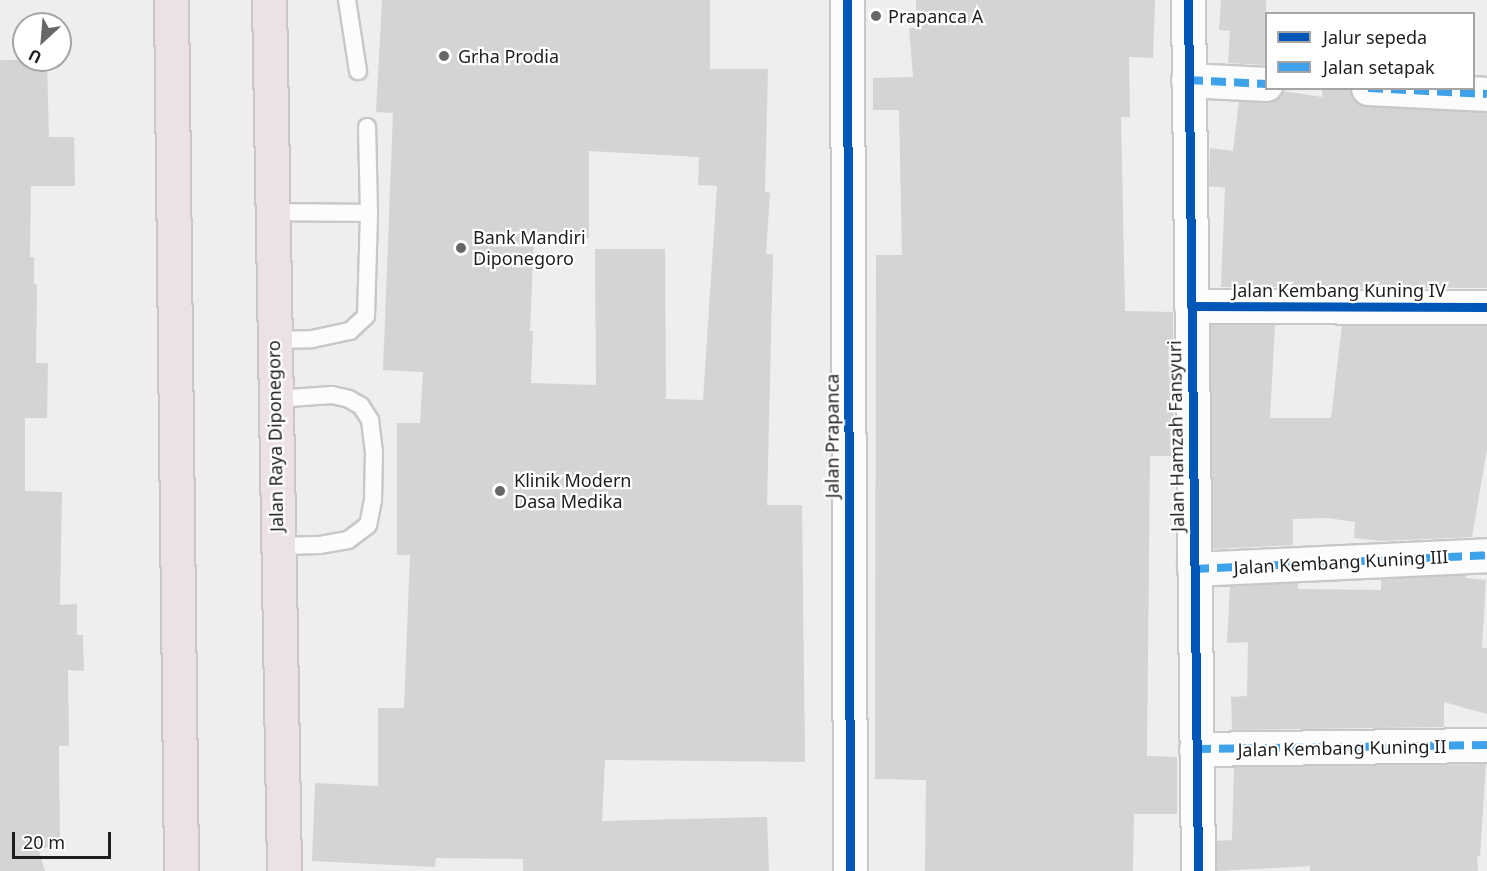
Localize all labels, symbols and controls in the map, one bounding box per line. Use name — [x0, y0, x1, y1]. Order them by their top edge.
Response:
place label: Prapanca A — [888, 5, 983, 27]
marker: Prapanca A — [869, 9, 883, 23]
north arrow — [12, 12, 72, 72]
legend — [1265, 12, 1475, 90]
text: Jalur sepeda — [1323, 25, 1427, 49]
text: U — [25, 44, 45, 69]
place label: Grha Prodia — [458, 45, 559, 67]
marker: Grha Prodia — [435, 47, 453, 65]
text: Jalan setapak — [1323, 55, 1435, 79]
place label: Bank Mandiri Diponegoro — [473, 227, 586, 270]
marker: Bank Mandiri Diponegoro — [454, 241, 468, 255]
street label: Jalan Kembang Kuning IV — [1232, 279, 1446, 301]
street label: Jalan Raya Diponegoro — [263, 340, 287, 532]
street label: Jalan Hamzah Fansyuri — [1164, 340, 1188, 532]
street label: Jalan Prapanca — [821, 374, 843, 498]
place label: Klinik Modern Dasa Medika — [514, 470, 631, 512]
marker: Klinik Modern Dasa Medika — [491, 482, 509, 500]
street label: Jalan Kembang Kuning III — [1233, 546, 1449, 578]
street label: Jalan Kembang Kuning II — [1237, 735, 1447, 761]
scale bar — [15, 820, 114, 858]
text: 20 m — [23, 830, 65, 854]

